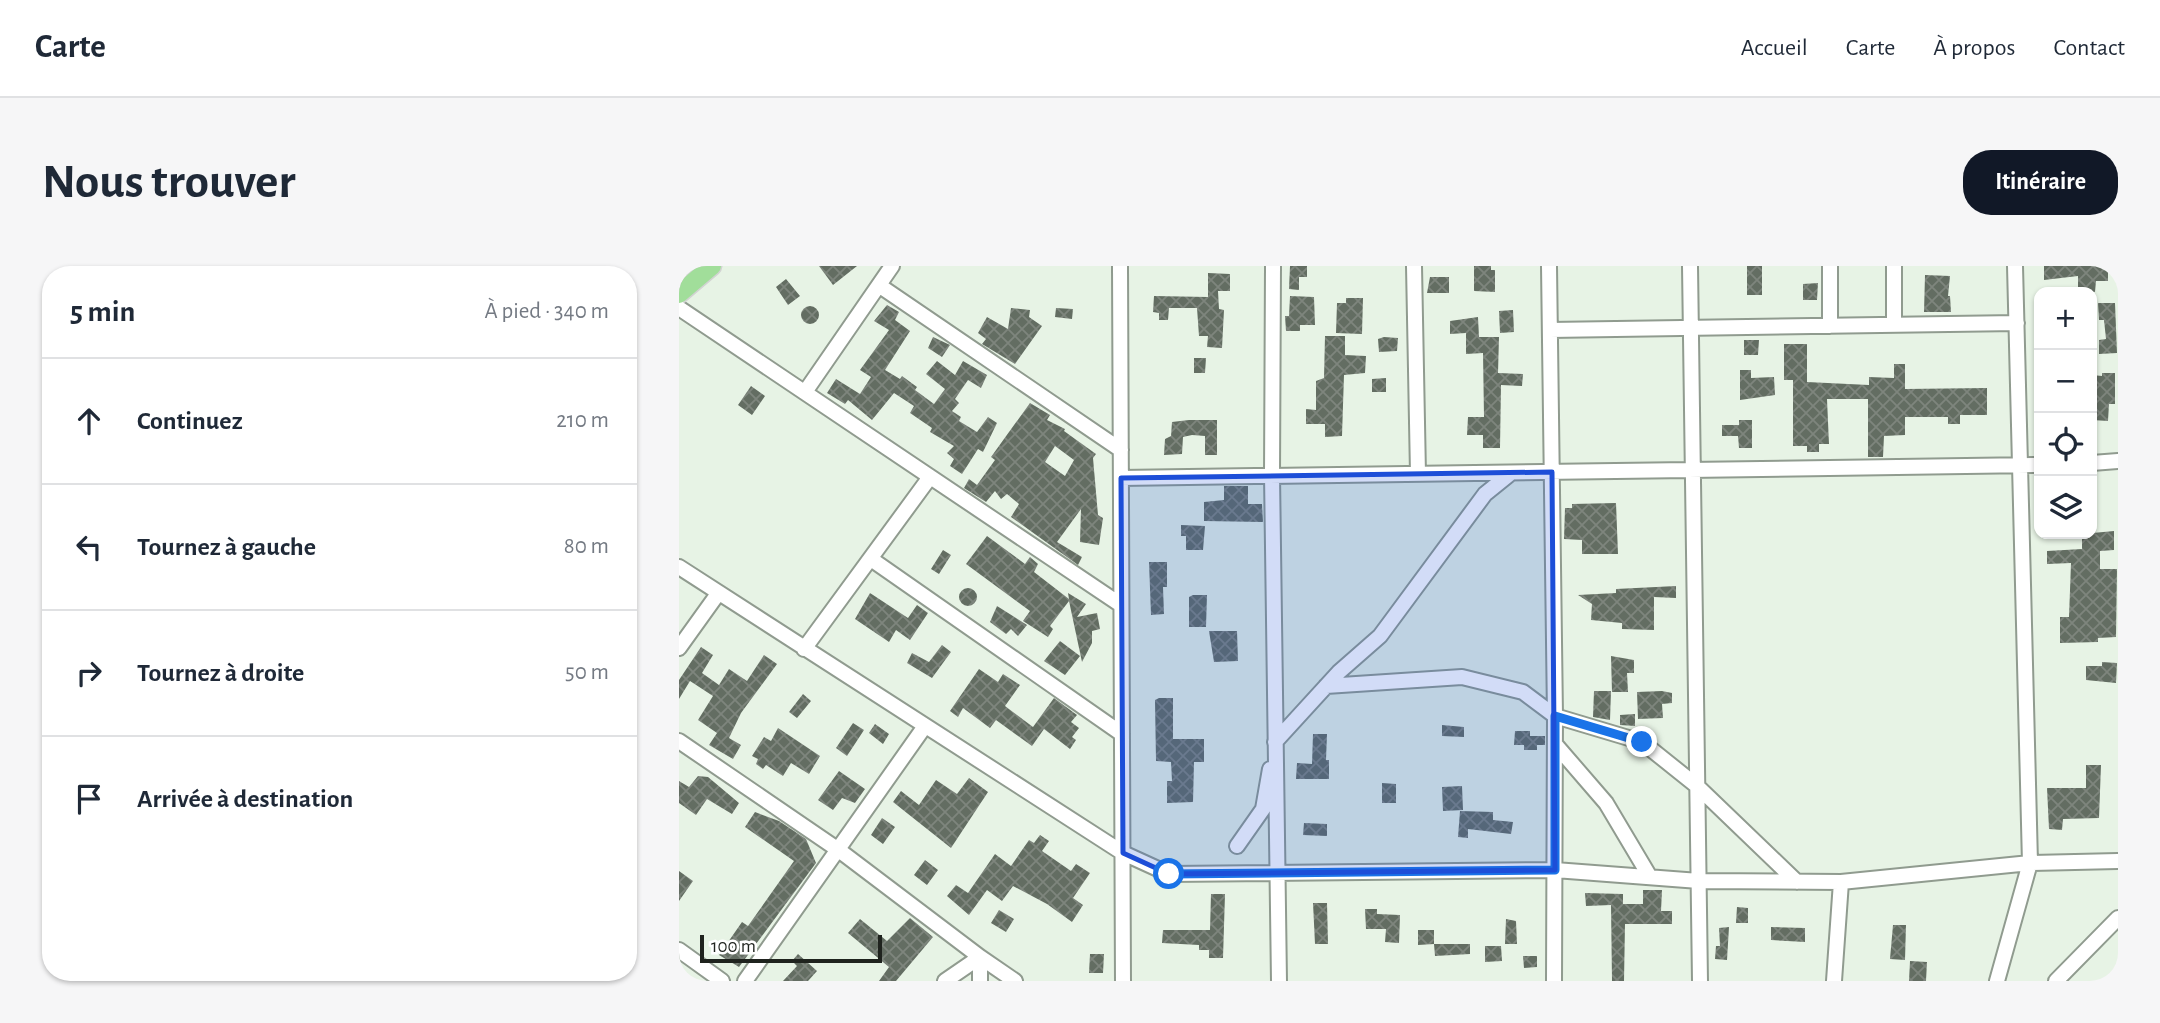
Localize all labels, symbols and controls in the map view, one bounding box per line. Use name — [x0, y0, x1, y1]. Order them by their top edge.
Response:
text: Carte — [35, 31, 106, 64]
text: Accueil — [1741, 36, 1808, 60]
text: Carte — [1846, 36, 1895, 60]
text: À propos — [1933, 36, 2015, 60]
text: Contact — [2053, 36, 2125, 60]
button: Itinéraire — [1963, 150, 2118, 215]
text: Nous trouver — [42, 158, 296, 207]
map controls — [2034, 287, 2097, 539]
button: + — [2034, 287, 2097, 350]
text: 5 min — [70, 297, 135, 327]
text: À pied · 340 m — [484, 300, 609, 323]
button: − — [2034, 350, 2097, 413]
icon: ahead — [70, 402, 108, 440]
text: Continuez — [137, 408, 243, 434]
text: 210 m — [556, 409, 609, 432]
button: locate — [2034, 413, 2097, 476]
button: layers — [2034, 476, 2097, 539]
icon: left — [70, 528, 108, 566]
text: Tournez à gauche — [137, 534, 316, 560]
text: 80 m — [564, 535, 609, 558]
icon: right — [70, 654, 108, 692]
text: Tournez à droite — [137, 660, 304, 686]
text: 50 m — [565, 661, 609, 684]
route end — [1626, 726, 1657, 757]
icon: arrive — [70, 780, 108, 818]
text: Arrivée à destination — [137, 786, 353, 812]
route start — [1153, 858, 1184, 889]
scale bar — [700, 932, 882, 964]
text: 100 m — [711, 937, 756, 956]

